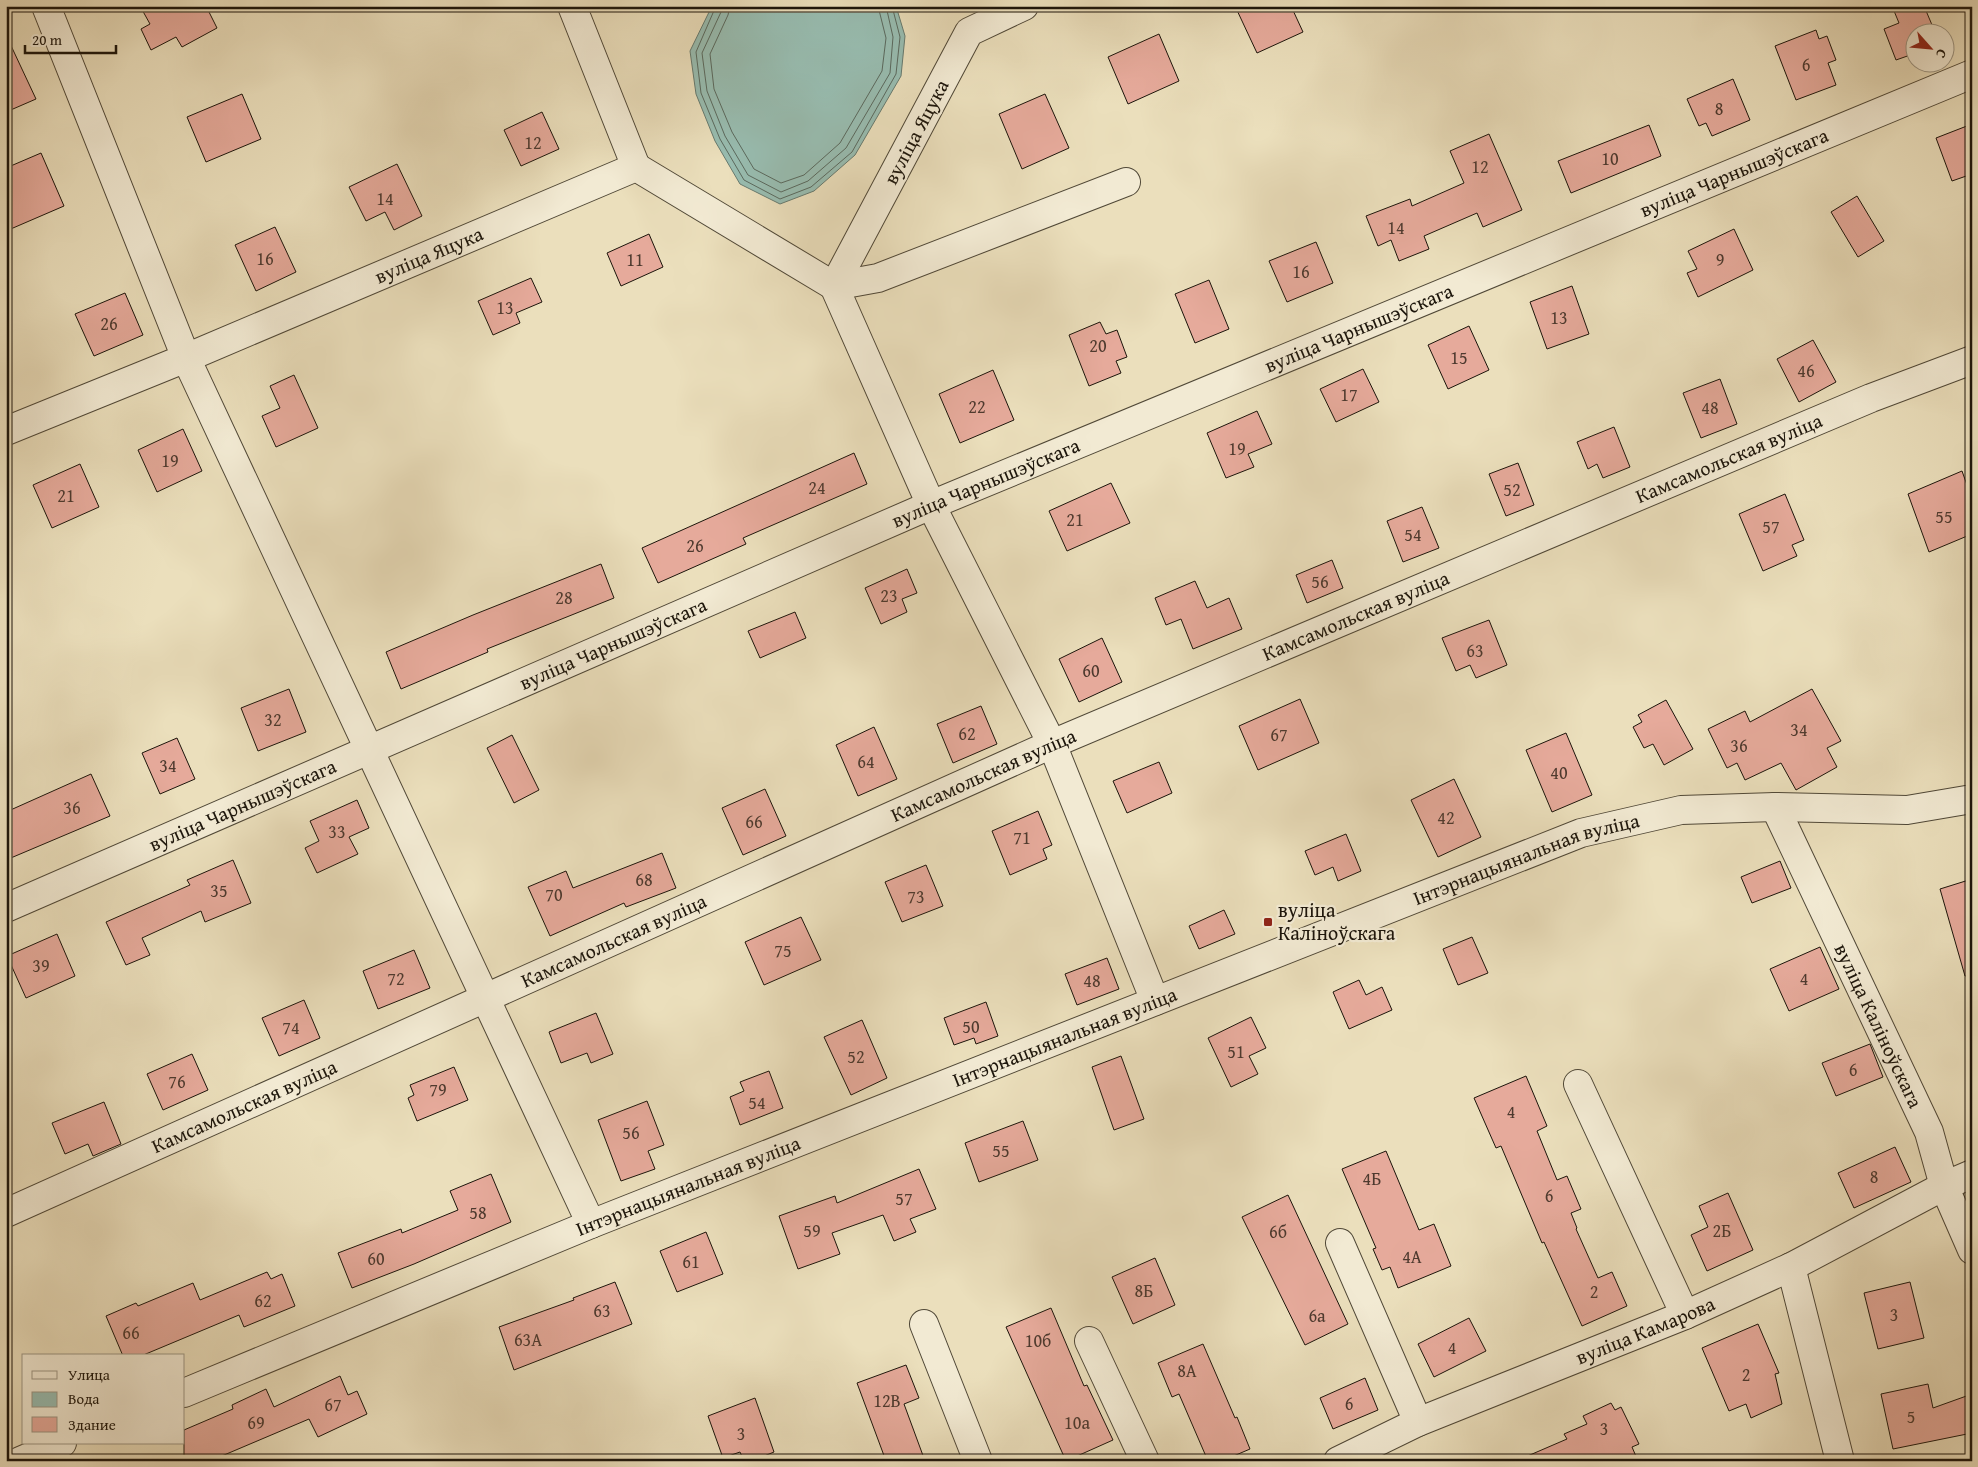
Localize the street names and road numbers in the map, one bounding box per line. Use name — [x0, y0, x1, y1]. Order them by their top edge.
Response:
street label: вуліца Яцука — [876, 74, 956, 189]
street label: вуліца Чарнышэўскага — [1635, 120, 1833, 224]
street label: вуліца Яцука — [370, 218, 488, 290]
street label: вуліца Чарнышэўскага — [1260, 275, 1458, 379]
street label: Камсамольская вуліца — [1631, 405, 1827, 510]
street label: вуліца Чарнышэўскага — [887, 430, 1084, 535]
street label: Камсамольская вуліца — [1258, 563, 1454, 668]
street label: вуліца Чарнышэўскага — [514, 589, 711, 697]
street label: Камсамольская вуліца — [886, 720, 1081, 829]
street label: вуліца Чарнышэўскага — [144, 751, 341, 858]
street label: Інтэрнацыянальная вуліца — [1408, 805, 1643, 912]
street label: Камсамольская вуліца — [516, 886, 711, 994]
street label: вуліца Каліноўскага — [1828, 938, 1931, 1113]
street label: Інтэрнацыянальная вуліца — [948, 979, 1181, 1094]
street label: Камсамольская вуліца — [147, 1051, 342, 1160]
street label: Інтэрнацыянальная вуліца — [571, 1128, 805, 1243]
street label: вуліца Камарова — [1571, 1288, 1720, 1371]

